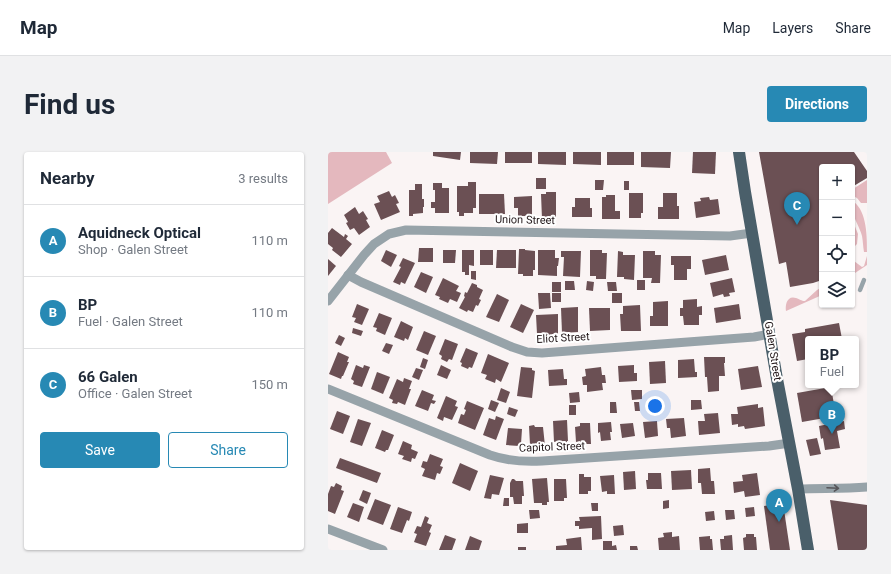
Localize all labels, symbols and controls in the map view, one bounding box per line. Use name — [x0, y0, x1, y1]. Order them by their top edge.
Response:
text: Map — [20, 16, 58, 39]
text: Map — [723, 20, 750, 36]
text: Layers — [772, 20, 813, 36]
text: Share — [835, 20, 871, 36]
button: Directions — [767, 86, 867, 122]
text: Find us — [24, 88, 115, 121]
map controls — [819, 164, 855, 308]
button: + — [819, 164, 855, 200]
text: Nearby — [40, 168, 95, 188]
text: 3 results — [238, 171, 288, 186]
pin: C — [784, 192, 810, 225]
button: − — [819, 200, 855, 236]
street label: Union Street — [495, 213, 555, 227]
text: Aquidneck Optical — [78, 224, 201, 242]
text: A — [49, 233, 57, 248]
text: 110 m — [251, 233, 288, 248]
button: locate — [819, 236, 855, 272]
text: Shop · Galen Street — [78, 242, 188, 257]
button: layers — [819, 272, 855, 308]
text: BP — [78, 296, 97, 314]
text: B — [49, 305, 57, 320]
text: 110 m — [251, 305, 288, 320]
text: Fuel · Galen Street — [78, 314, 183, 329]
street label: Galen Street — [762, 320, 784, 382]
street label: Eliot Street — [536, 330, 590, 346]
popup — [805, 336, 859, 388]
text: BP — [820, 346, 839, 364]
text: Fuel — [820, 364, 844, 379]
text: 66 Galen — [78, 368, 138, 386]
text: C — [49, 377, 57, 392]
text: 150 m — [251, 377, 288, 392]
text: Office · Galen Street — [78, 386, 192, 401]
your location — [645, 396, 665, 416]
pin: B — [819, 401, 845, 434]
button: Save — [40, 432, 160, 468]
button: Share — [168, 432, 288, 468]
street label: Capitol Street — [519, 439, 586, 455]
one-way arrow — [826, 485, 839, 492]
pin: A — [766, 489, 792, 522]

